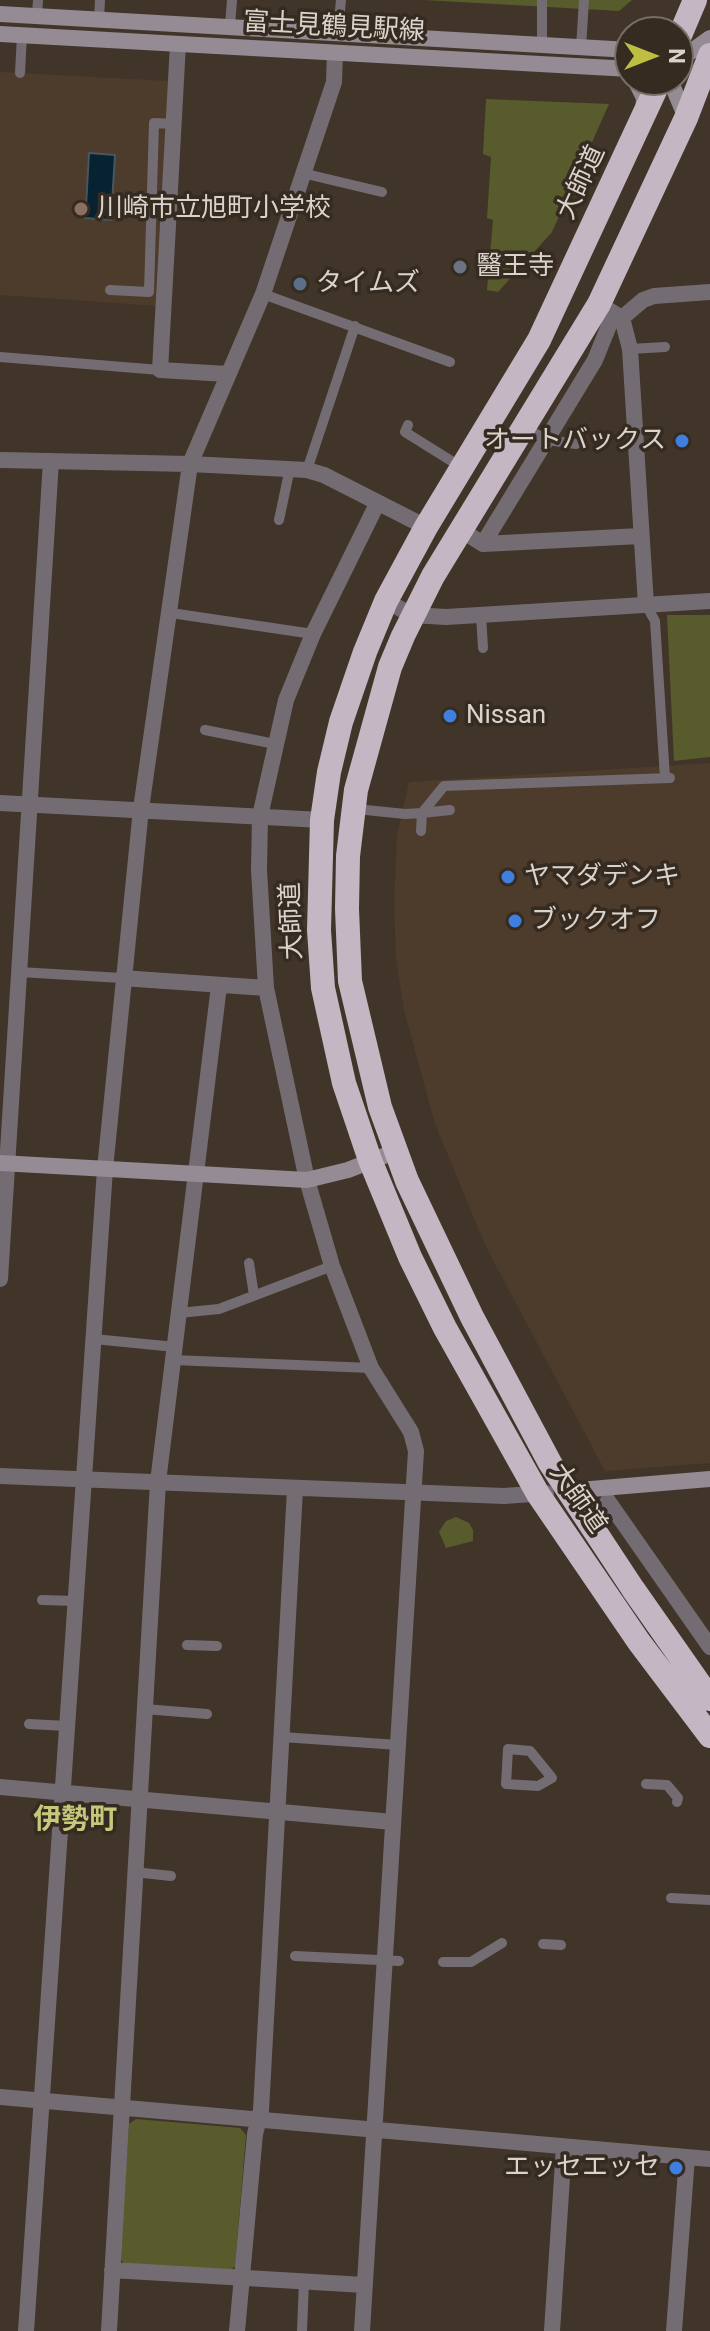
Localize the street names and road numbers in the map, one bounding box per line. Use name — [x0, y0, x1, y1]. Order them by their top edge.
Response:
street label: 富士見鶴見駅線 — [242, 8, 426, 48]
street label: 大師道 — [551, 141, 613, 225]
street label: 大師道 — [276, 881, 310, 961]
street label: 大師道 — [542, 1458, 612, 1540]

